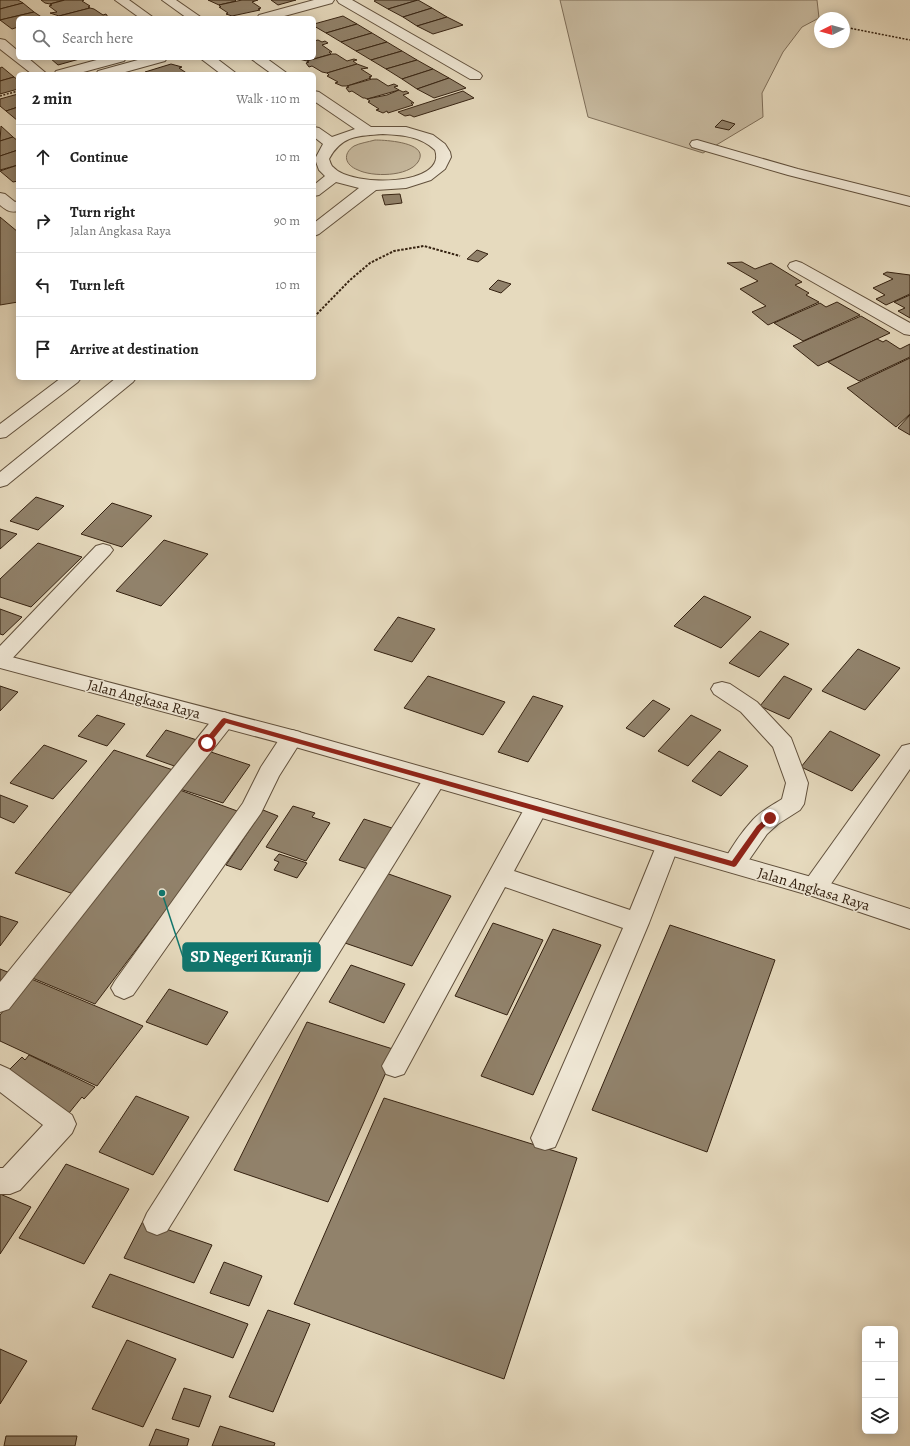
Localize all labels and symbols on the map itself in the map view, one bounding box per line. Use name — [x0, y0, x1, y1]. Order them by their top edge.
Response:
north arrow — [814, 12, 850, 48]
street label: Jalan Angkasa Raya — [85, 674, 203, 724]
route start — [198, 734, 216, 752]
route end — [761, 809, 779, 827]
street label: Jalan Angkasa Raya — [755, 862, 873, 916]
callout: SD Negeri Kuranji — [183, 943, 320, 971]
text: SD Negeri Kuranji — [190, 946, 312, 968]

